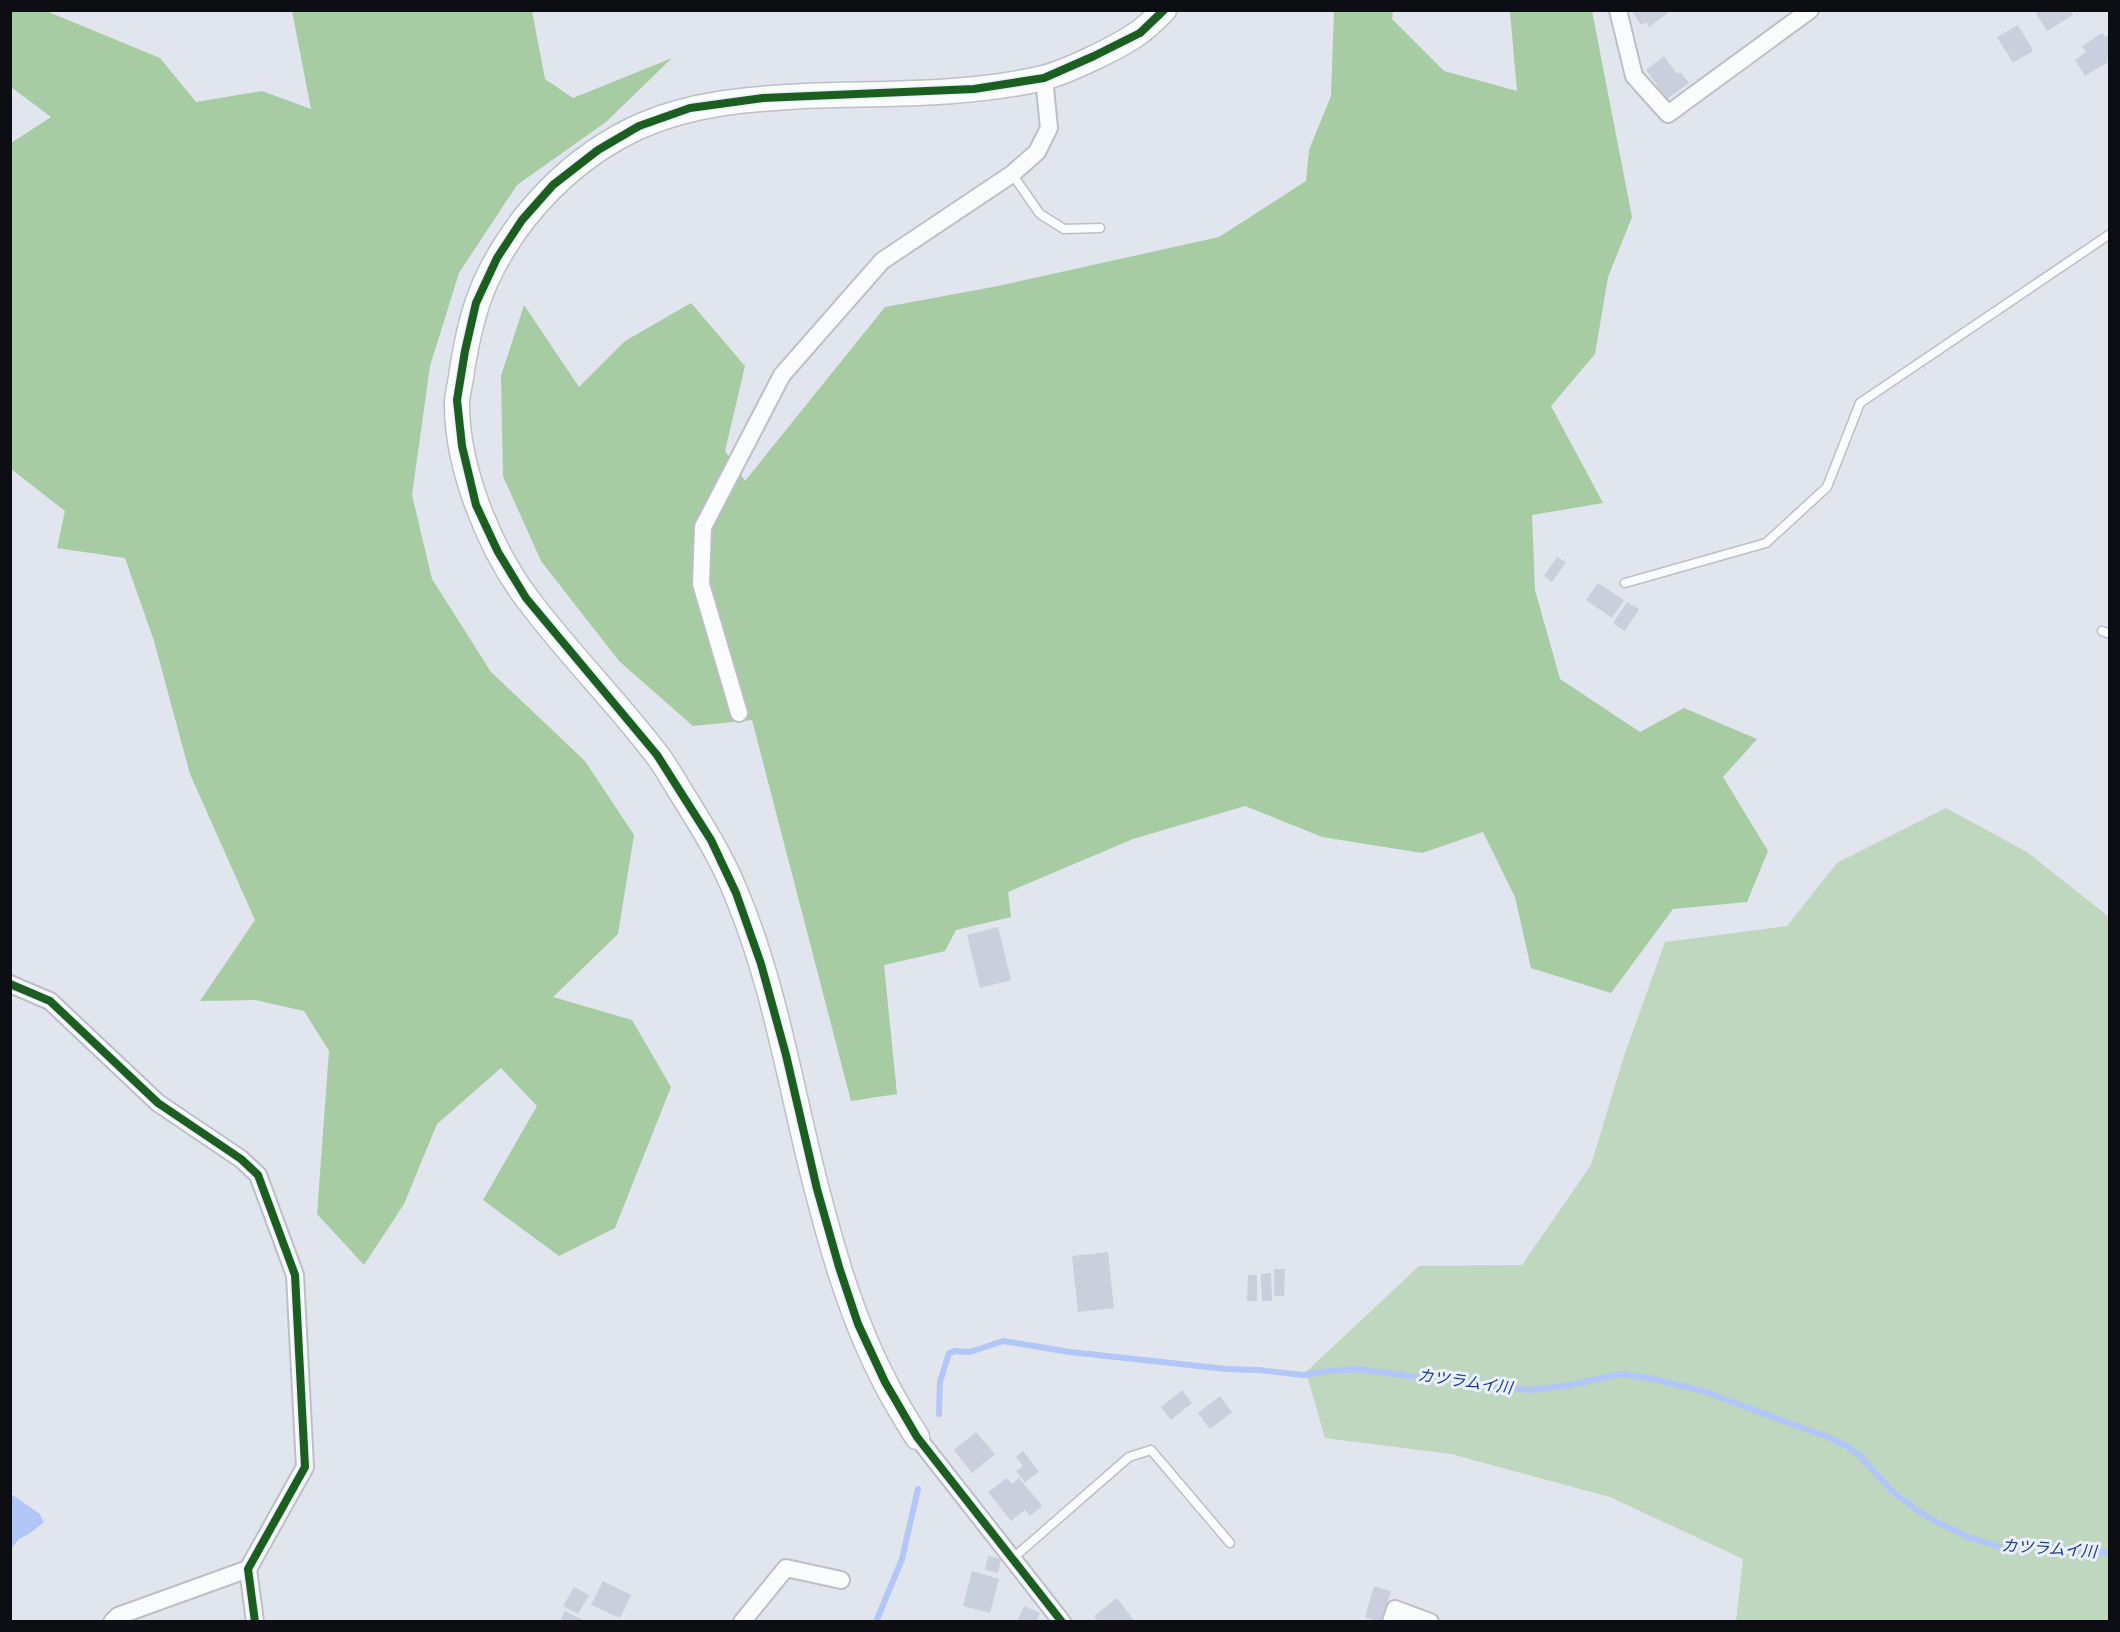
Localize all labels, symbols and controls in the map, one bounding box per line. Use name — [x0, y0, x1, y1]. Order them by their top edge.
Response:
water label: カツラムイ川 — [1416, 1364, 1516, 1398]
water label: カツラムイ川 — [2001, 1535, 2099, 1561]

